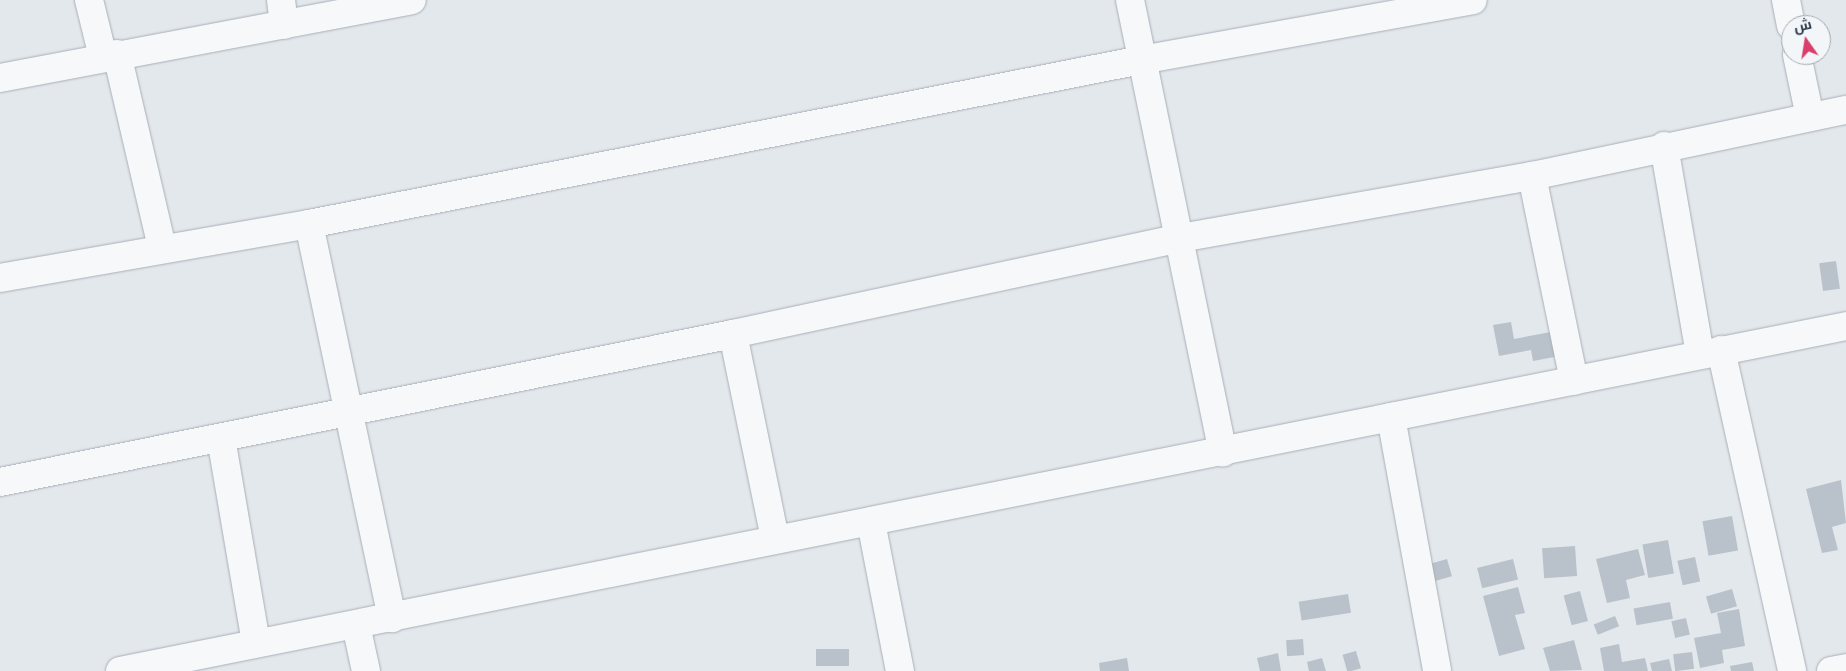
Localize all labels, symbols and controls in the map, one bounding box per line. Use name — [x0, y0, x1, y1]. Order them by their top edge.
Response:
north arrow — [1781, 15, 1831, 65]
text: ش — [1792, 16, 1813, 36]

